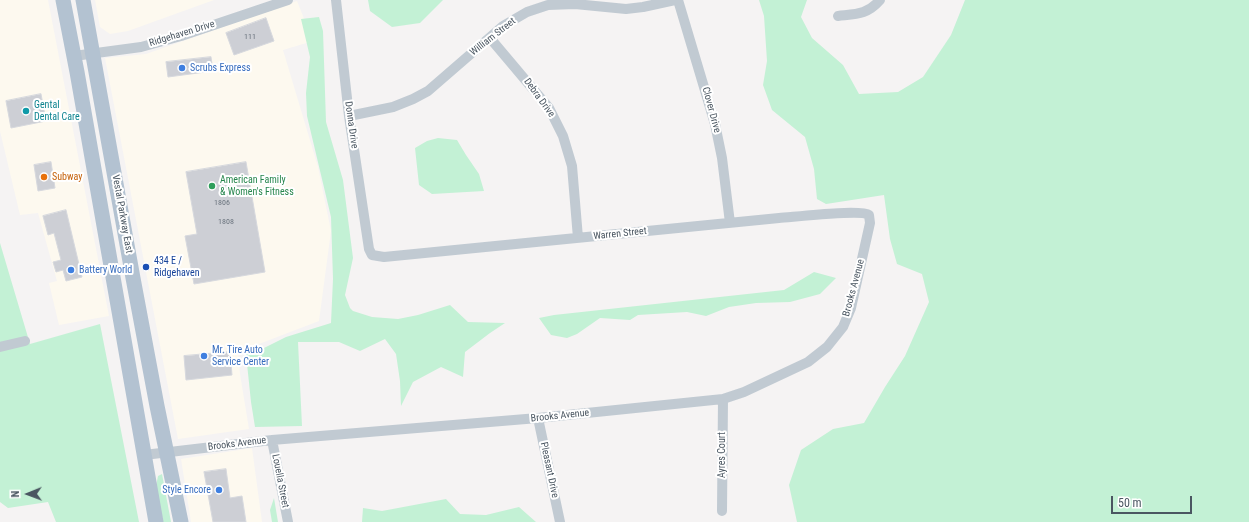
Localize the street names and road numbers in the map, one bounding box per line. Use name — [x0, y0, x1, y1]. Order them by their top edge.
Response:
street label: William Street — [468, 15, 518, 59]
street label: Ridgehaven Drive — [148, 18, 216, 50]
street label: Debra Drive — [521, 76, 557, 120]
street label: Clover Drive — [699, 86, 723, 134]
street label: Donna Drive — [342, 101, 360, 149]
street label: Vestal Parkway East — [109, 174, 135, 254]
street label: Warren Street — [593, 225, 647, 243]
street label: Brooks Avenue — [841, 258, 867, 318]
street label: Brooks Avenue — [530, 407, 590, 425]
street label: Ayres Court — [716, 432, 728, 478]
street label: Brooks Avenue — [207, 434, 267, 454]
street label: Pleasant Drive — [537, 441, 561, 499]
street label: Louella Street — [269, 453, 291, 509]

